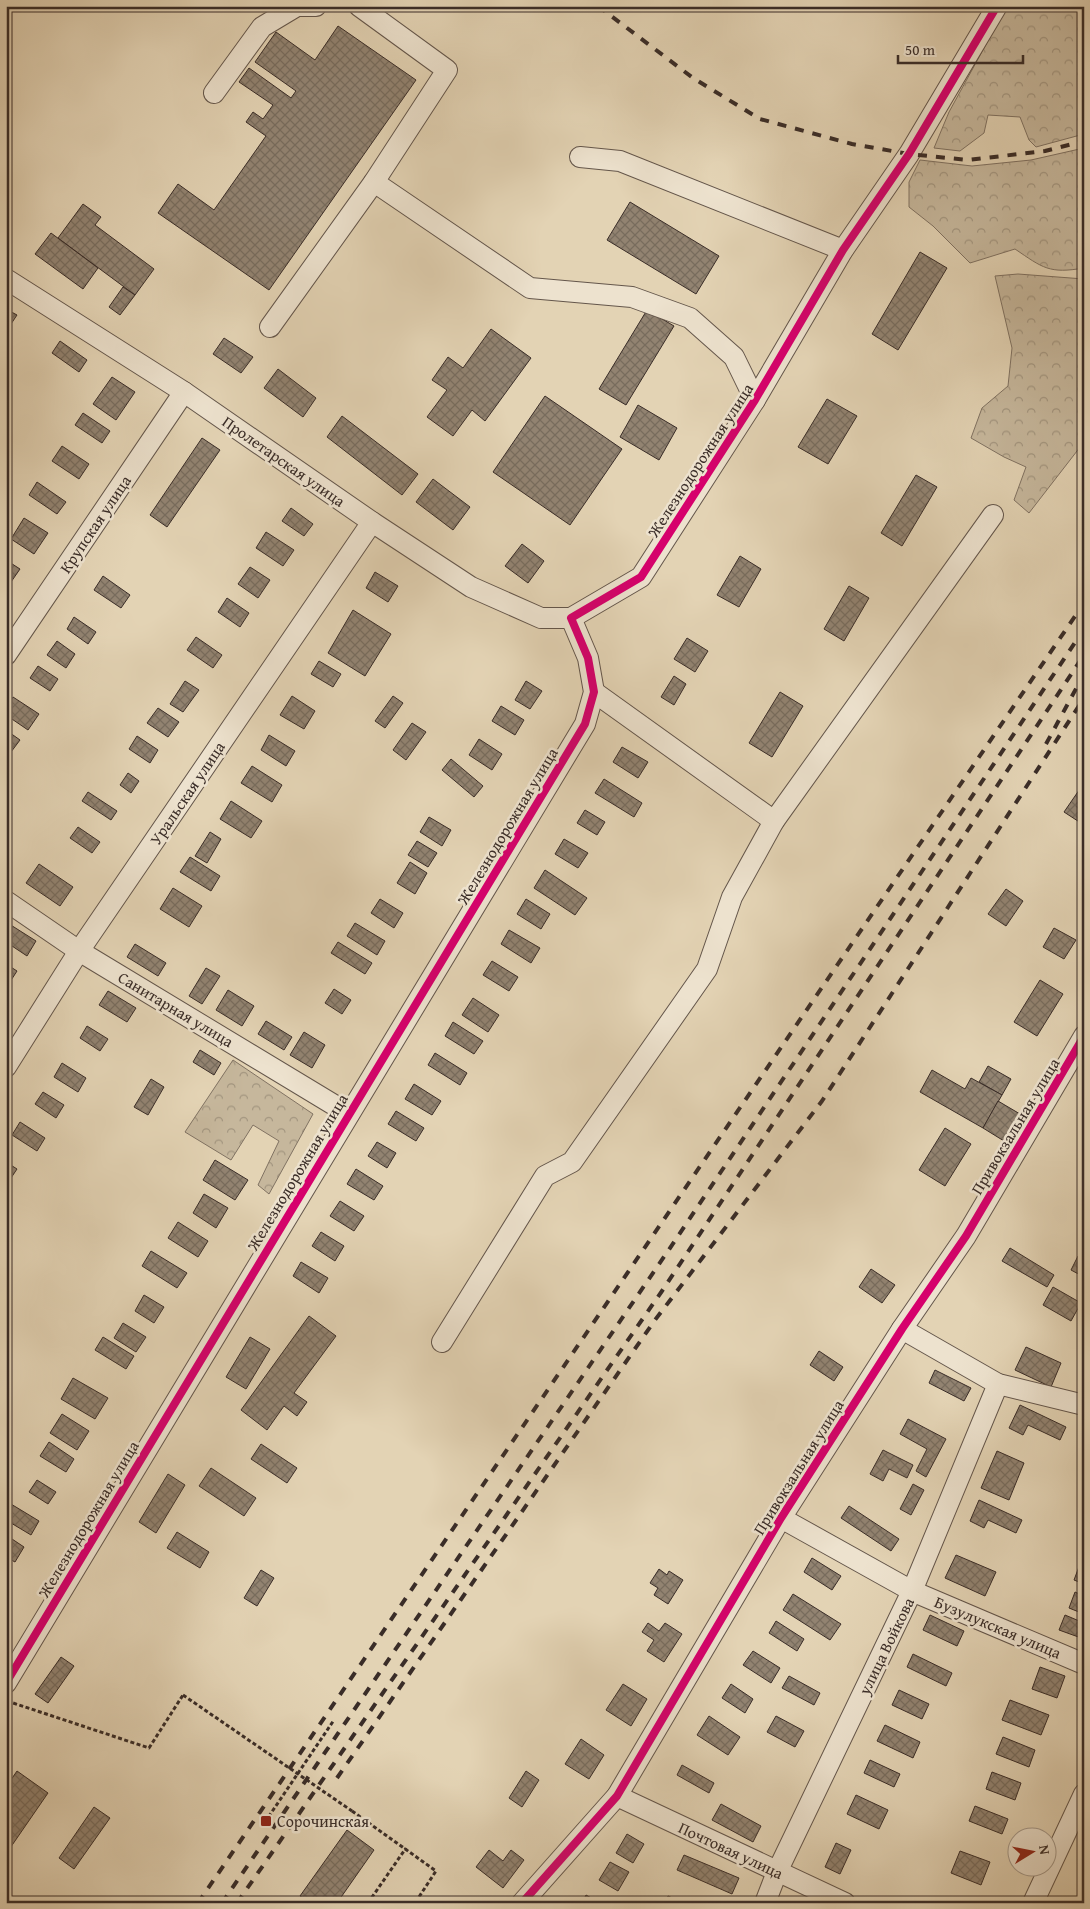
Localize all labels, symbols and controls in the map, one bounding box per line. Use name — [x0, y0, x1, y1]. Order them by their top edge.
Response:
scale bar — [898, 32, 1022, 64]
text: 50 m — [905, 39, 936, 60]
street label: Железнодорожная улица — [641, 378, 759, 543]
street label: Пролетарская улица — [218, 410, 351, 513]
street label: Крупская улица — [53, 470, 137, 578]
street label: Уральская улица — [143, 736, 231, 850]
street label: Железнодорожная улица — [450, 743, 564, 910]
street label: Санитарная улица — [114, 965, 239, 1053]
street label: Привокзальная улица — [965, 1053, 1066, 1199]
street label: Железнодорожная улица — [240, 1089, 354, 1256]
street label: Привокзальная улица — [747, 1394, 850, 1539]
street label: Железнодорожная улица — [31, 1436, 145, 1603]
street label: Бузулукская улица — [931, 1589, 1065, 1665]
street label: улица Войкова — [852, 1593, 920, 1700]
place label: Сорочинская — [277, 1809, 369, 1833]
marker: Сорочинская — [259, 1814, 273, 1828]
street label: Почтовая улица — [675, 1815, 788, 1885]
north arrow — [1008, 1826, 1058, 1876]
text: N — [1034, 1843, 1056, 1857]

